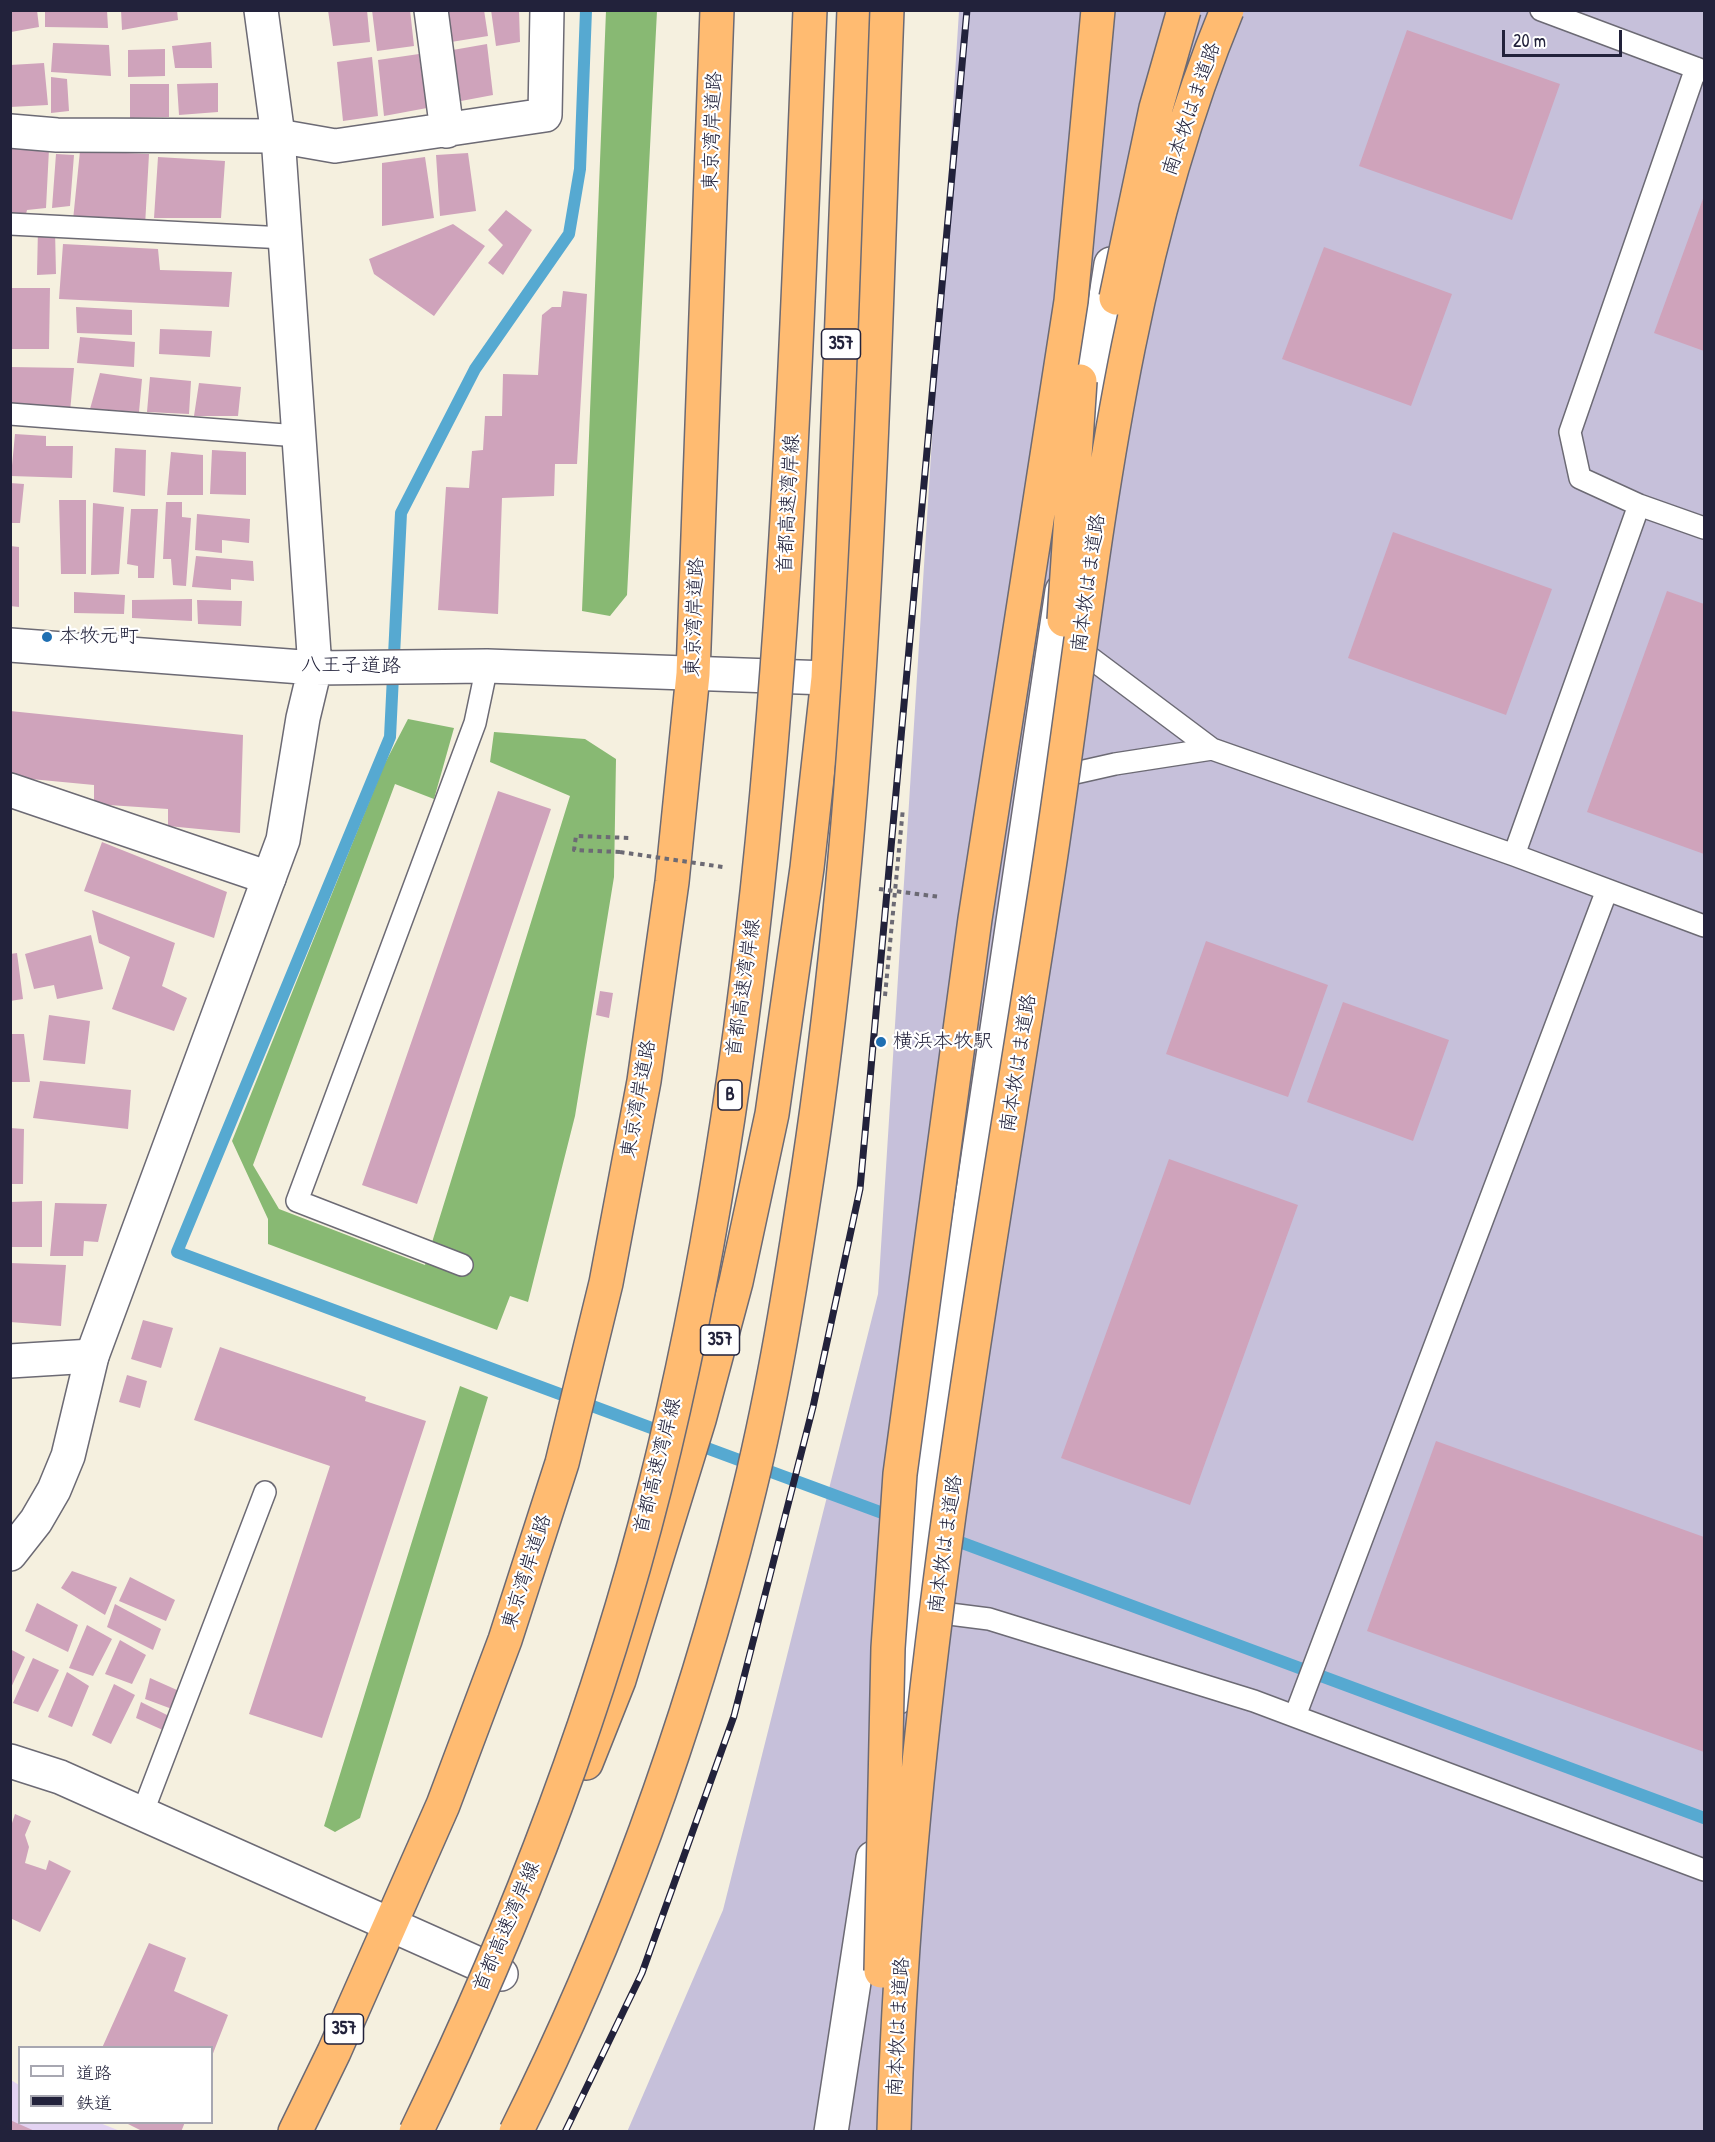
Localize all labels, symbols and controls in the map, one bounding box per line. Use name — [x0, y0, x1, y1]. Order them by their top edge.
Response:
scale bar — [1505, 18, 1625, 56]
text: 20 m — [1513, 28, 1546, 53]
street label: 南本牧はま道路 — [1158, 39, 1226, 179]
street label: 東京湾岸道路 — [699, 71, 727, 191]
road number: 357 — [822, 329, 860, 359]
street label: 首都高速湾岸線 — [773, 433, 805, 575]
street label: 南本牧はま道路 — [1067, 512, 1111, 654]
street label: 東京湾岸道路 — [681, 557, 709, 677]
place label: 本牧元町 — [59, 625, 139, 649]
marker: 本牧元町 — [40, 630, 54, 644]
street label: 八王子道路 — [301, 653, 401, 679]
street label: 首都高速湾岸線 — [722, 917, 766, 1059]
street label: 南本牧はま道路 — [996, 992, 1042, 1134]
place label: 横浜本牧駅 — [893, 1030, 993, 1054]
marker: 横浜本牧駅 — [874, 1035, 888, 1049]
street label: 東京湾岸道路 — [617, 1038, 661, 1160]
road number: B — [718, 1080, 742, 1110]
road number: 357 — [700, 1325, 740, 1355]
street label: 首都高速湾岸線 — [629, 1395, 687, 1537]
street label: 南本牧はま道路 — [924, 1473, 968, 1615]
street label: 東京湾岸道路 — [497, 1511, 557, 1633]
street label: 首都高速湾岸線 — [469, 1858, 545, 1996]
street label: 南本牧はま道路 — [883, 1956, 915, 2098]
road number: 357 — [324, 2014, 364, 2044]
legend — [18, 2046, 213, 2124]
text: 道路 — [76, 2060, 112, 2085]
text: 鉄道 — [76, 2090, 112, 2115]

